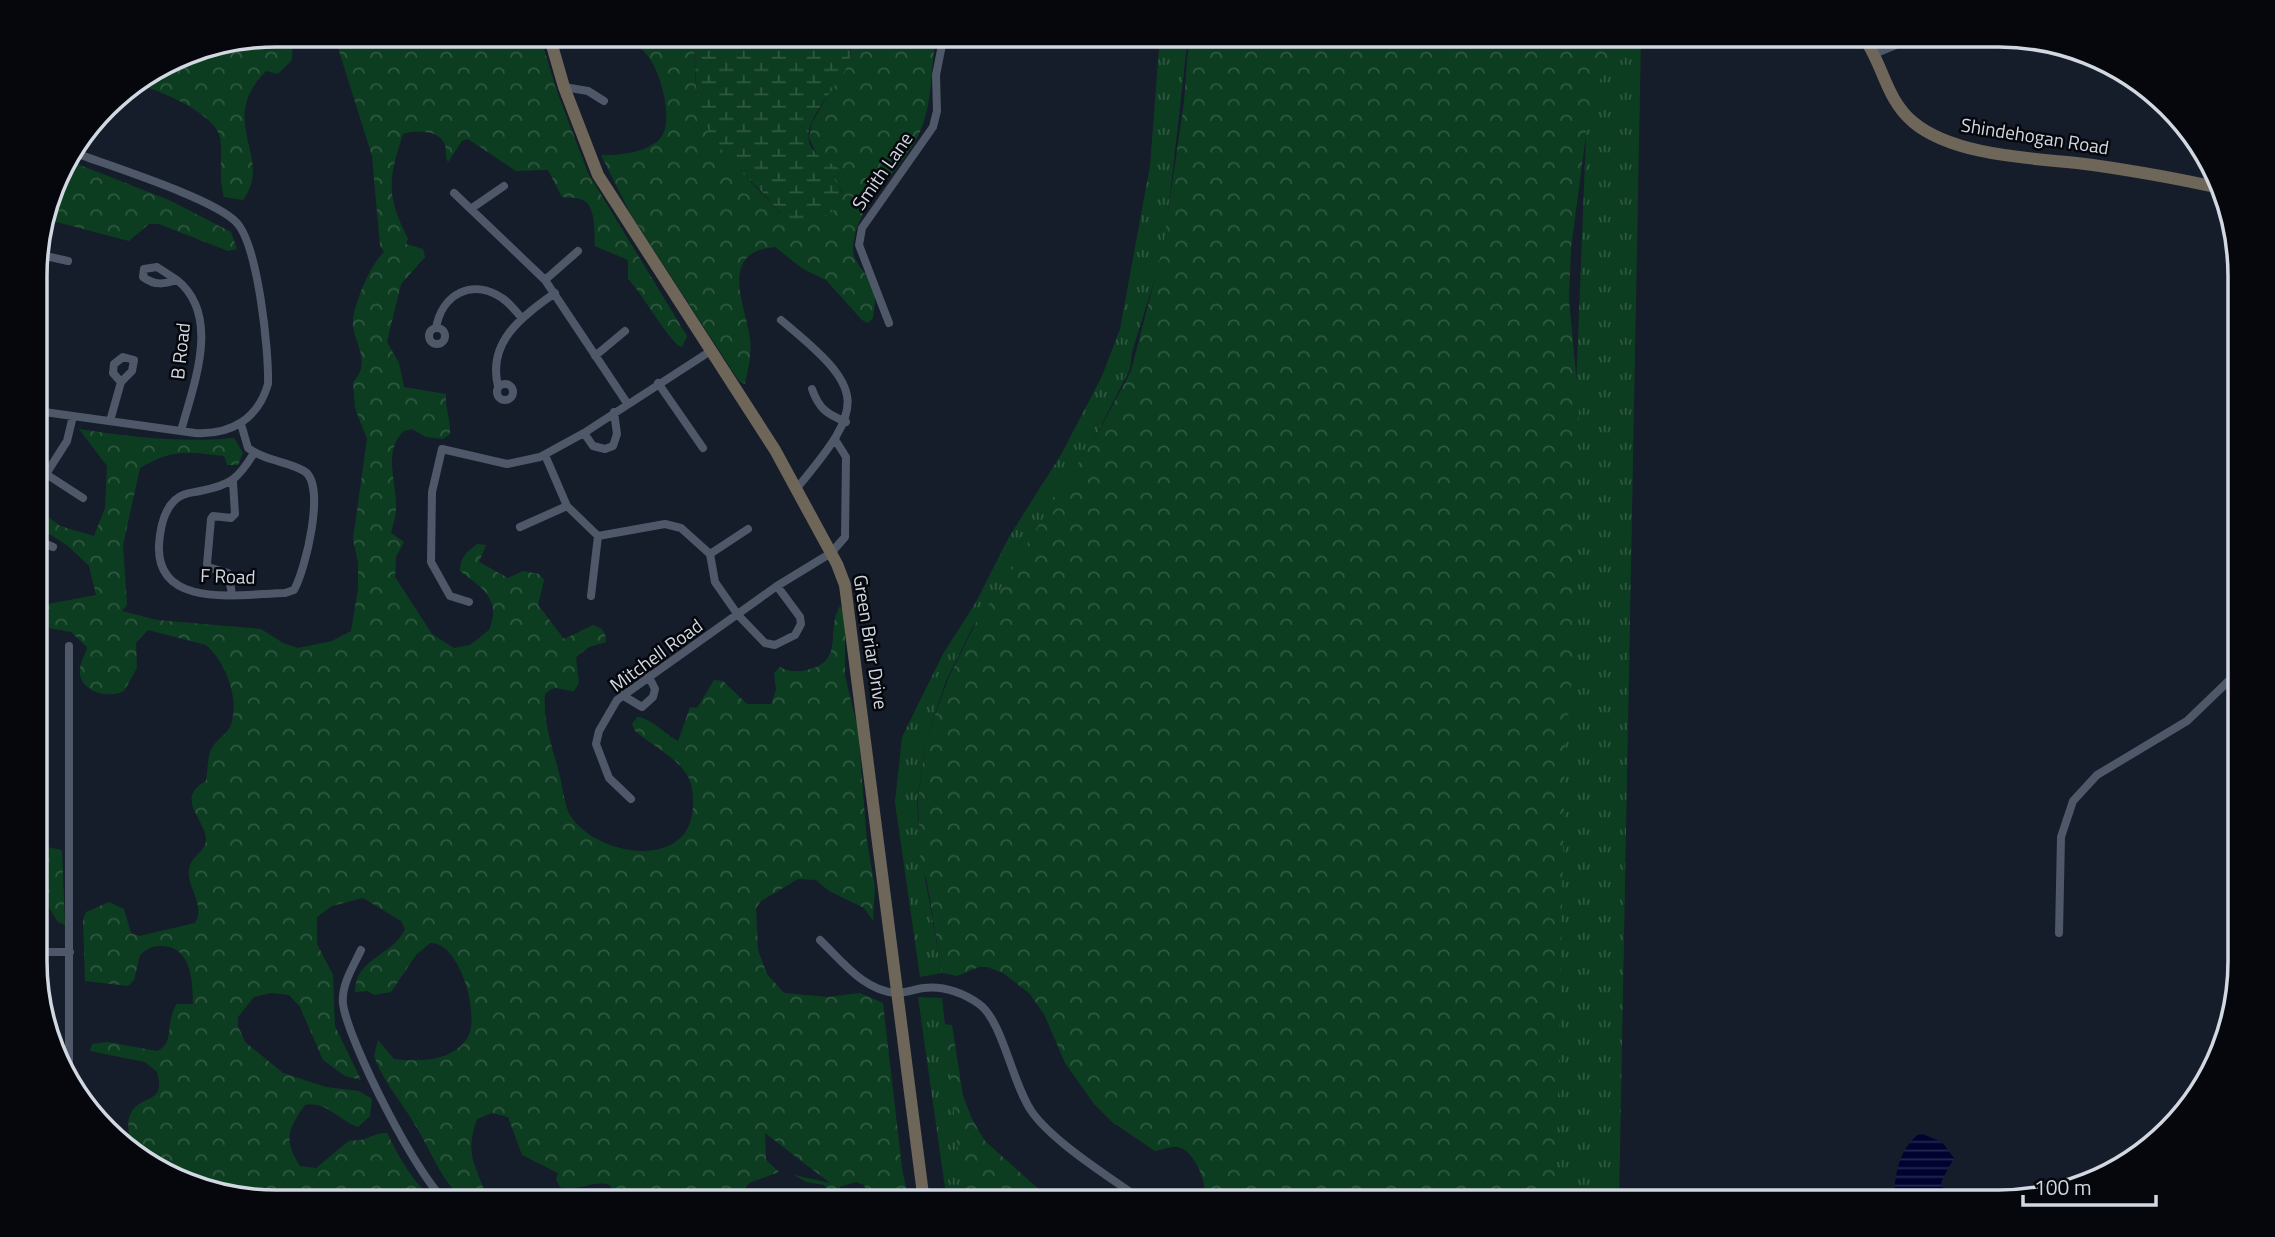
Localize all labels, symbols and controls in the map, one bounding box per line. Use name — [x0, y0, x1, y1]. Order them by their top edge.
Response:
street label: Shindehogan Road — [1959, 109, 2111, 162]
street label: Smith Lane — [844, 126, 919, 216]
street label: B Road — [162, 321, 197, 381]
street label: F Road — [200, 560, 256, 591]
street label: Green Briar Drive — [847, 573, 896, 711]
street label: Mitchell Road — [603, 611, 708, 698]
scale bar — [2023, 1164, 2156, 1208]
text: 100 m — [2034, 1171, 2091, 1203]

